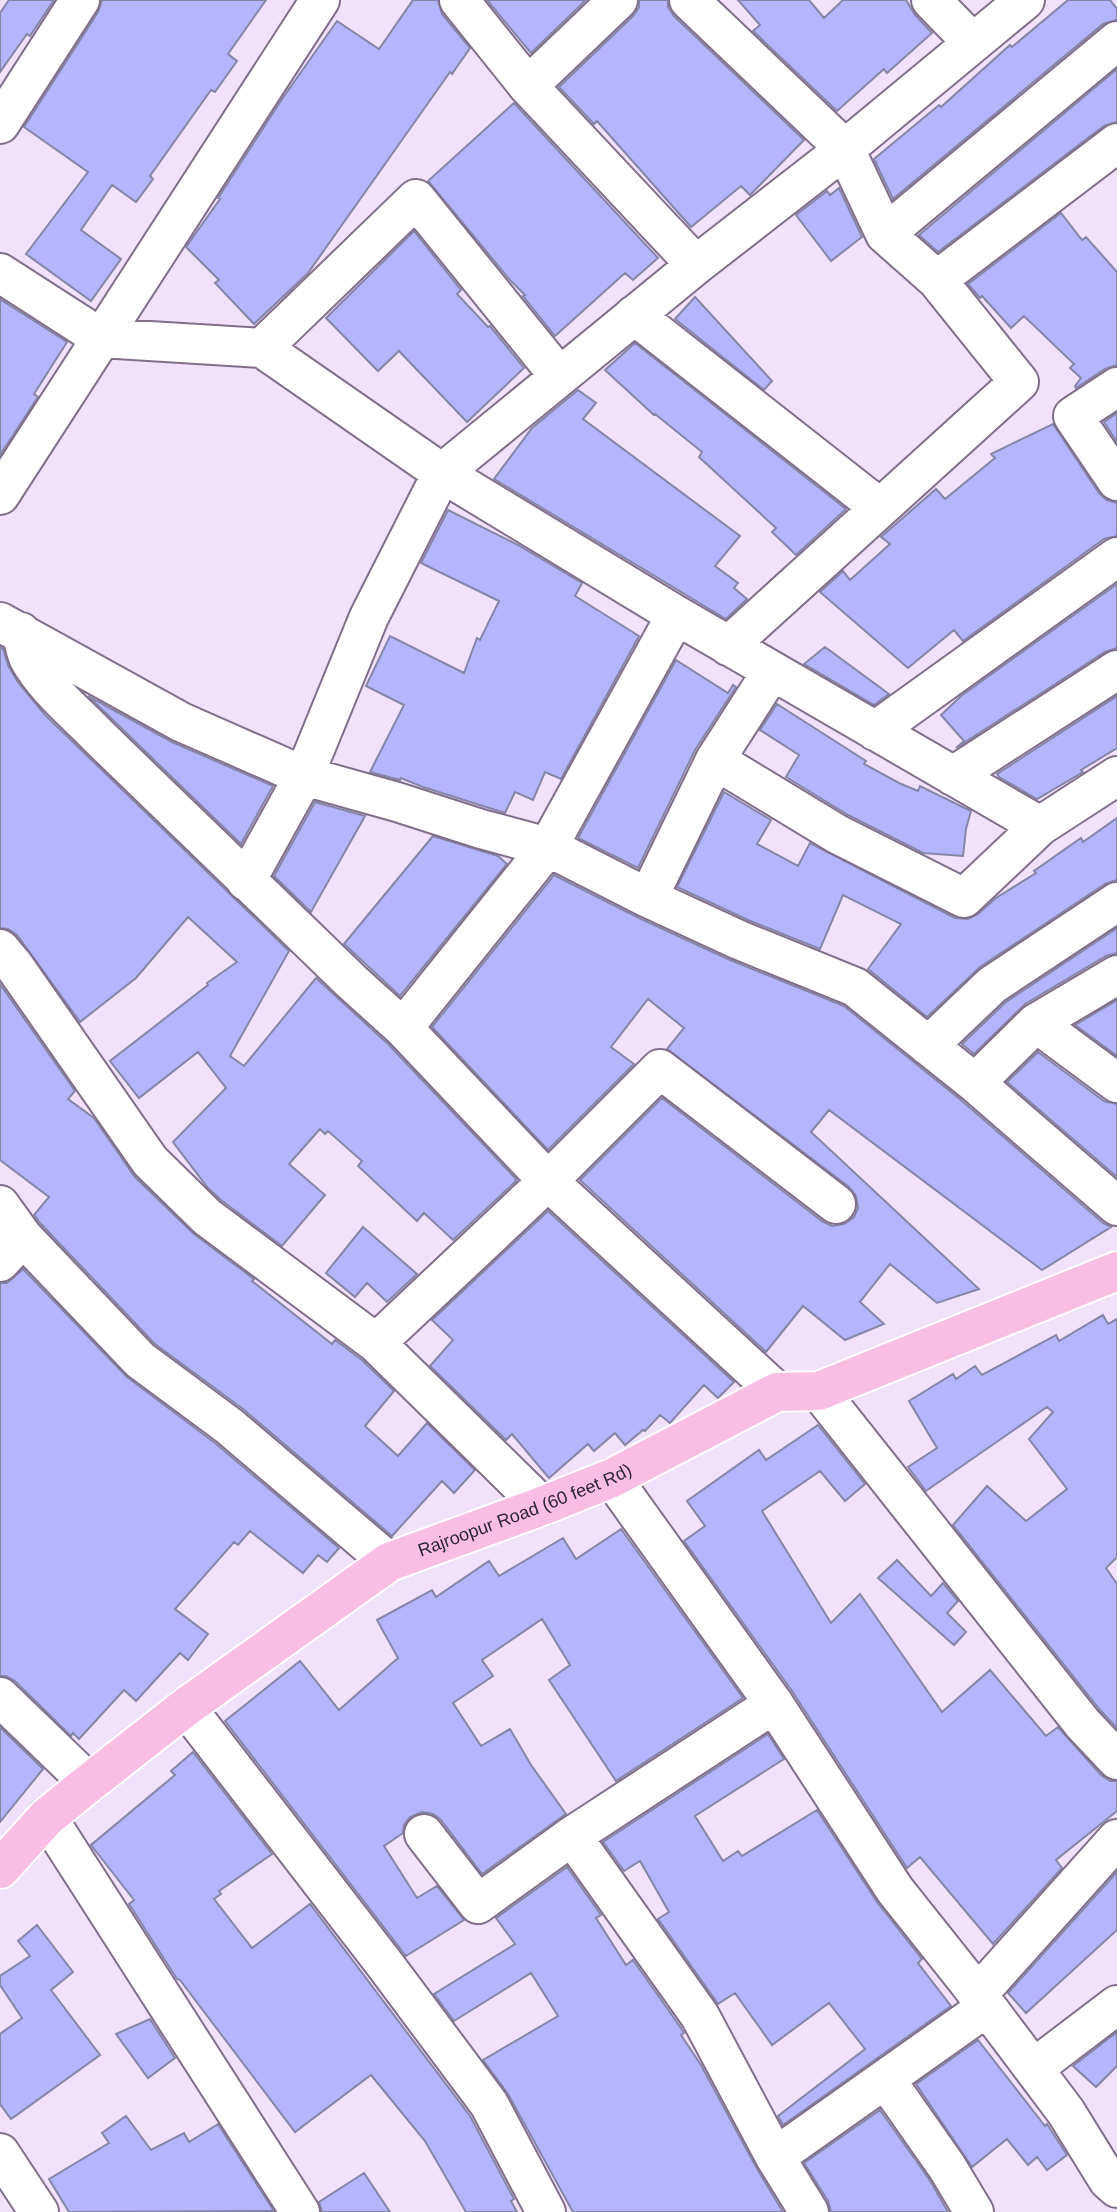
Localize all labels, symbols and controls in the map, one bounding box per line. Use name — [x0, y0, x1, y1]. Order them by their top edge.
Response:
street label: Rajroopur Road (60 feet Rd) — [415, 1460, 635, 1561]

